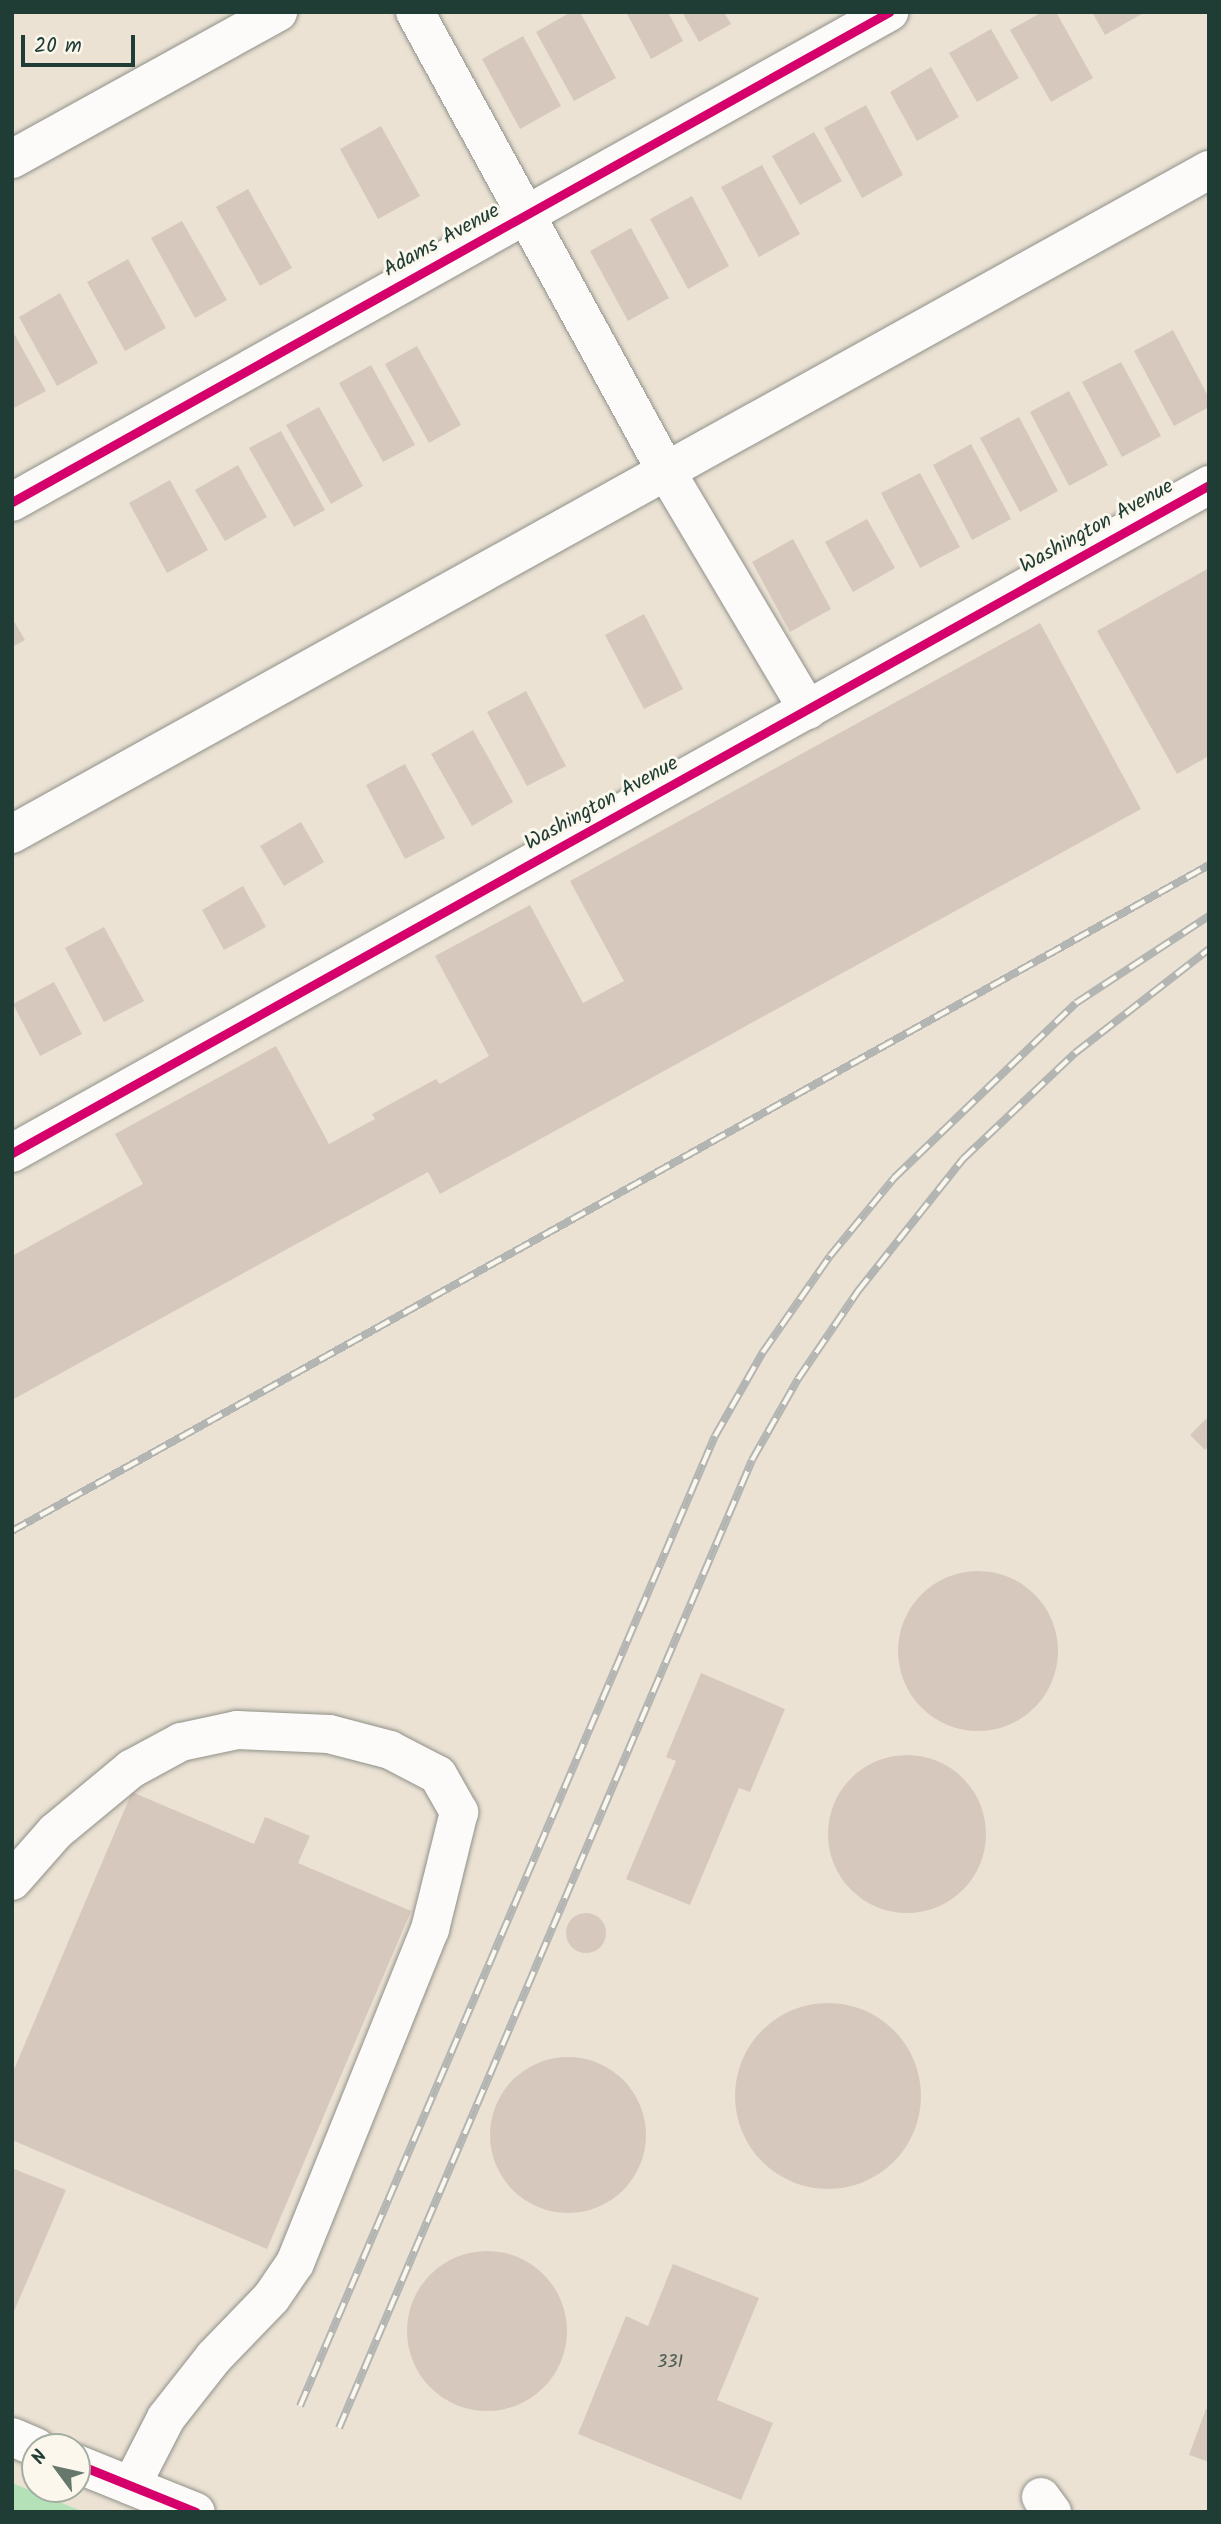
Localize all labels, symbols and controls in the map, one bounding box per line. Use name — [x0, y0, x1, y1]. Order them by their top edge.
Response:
scale bar — [24, 21, 138, 65]
text: 20 m — [34, 30, 82, 63]
street label: Adams Avenue — [379, 199, 505, 283]
street label: Washington Avenue — [1016, 474, 1178, 580]
street label: Washington Avenue — [521, 751, 683, 857]
house number: 331 — [657, 2352, 683, 2374]
north arrow — [21, 2433, 91, 2503]
text: N — [24, 2444, 56, 2471]

